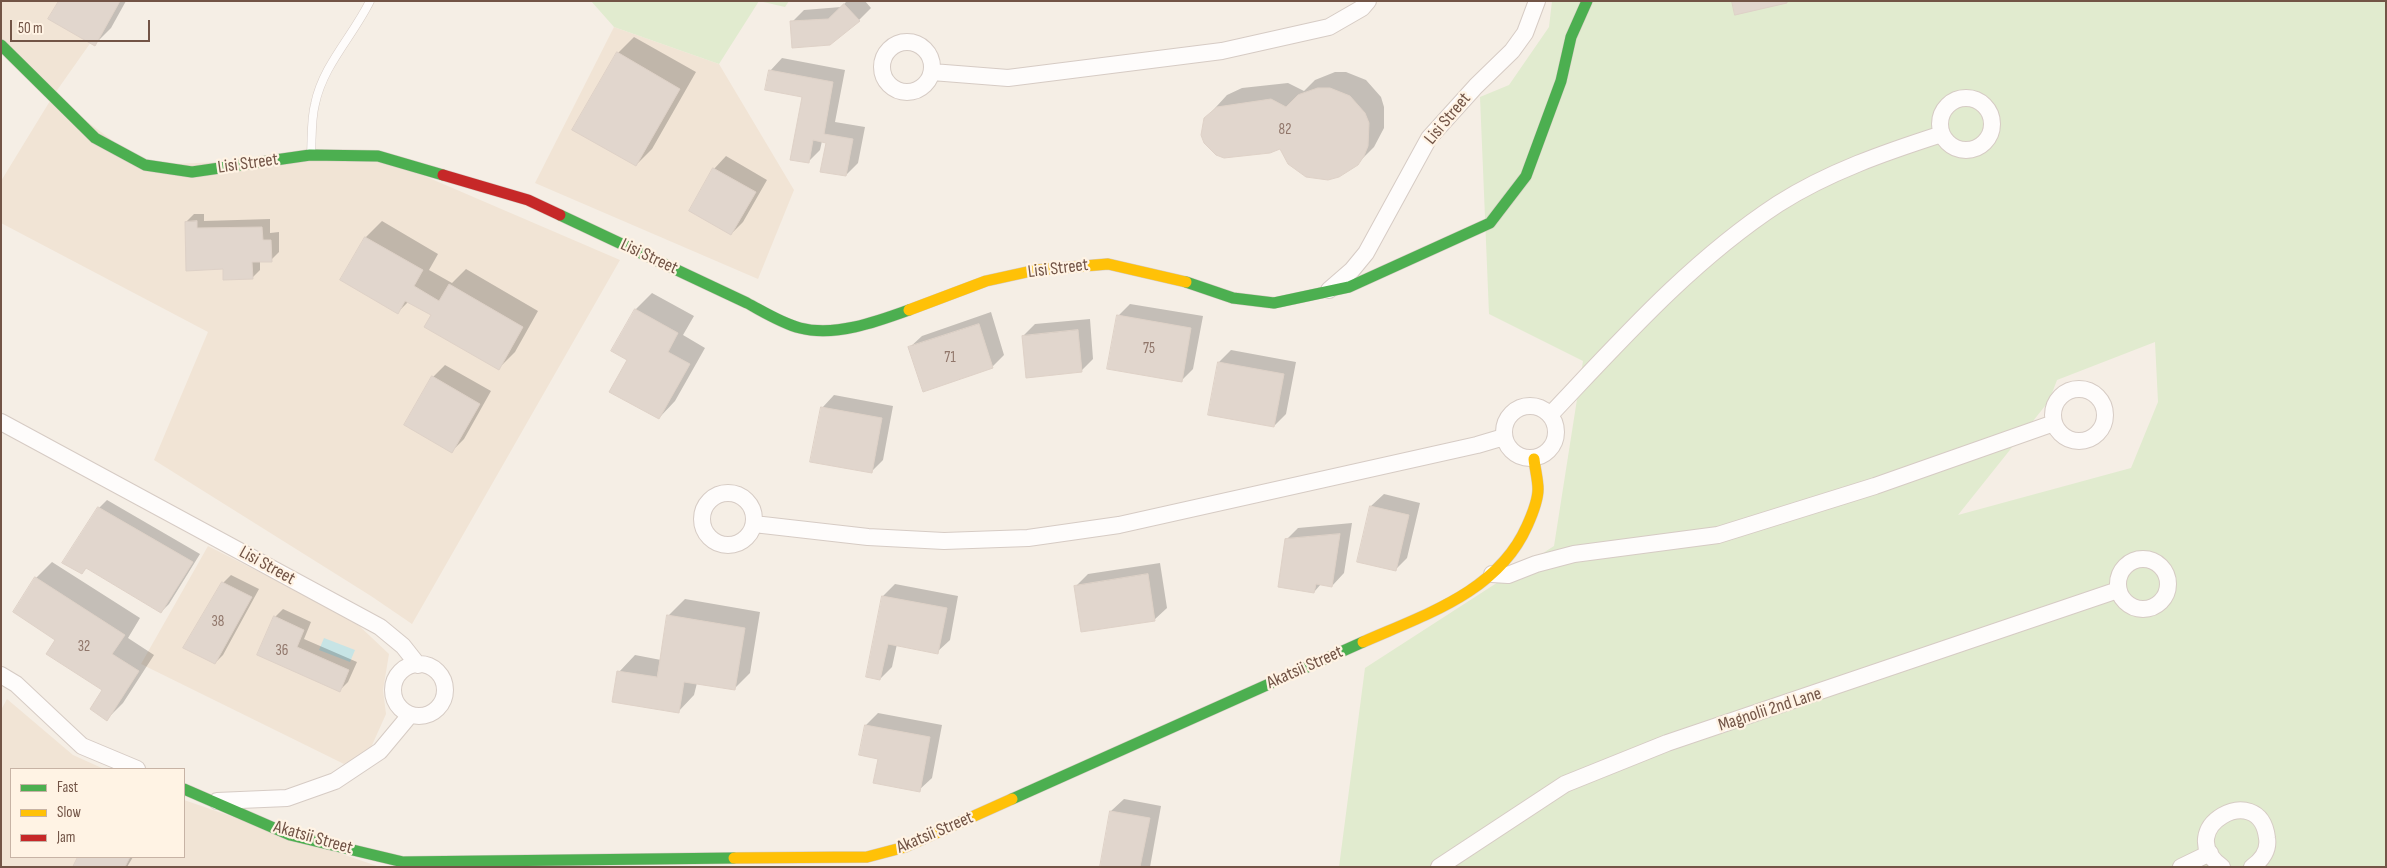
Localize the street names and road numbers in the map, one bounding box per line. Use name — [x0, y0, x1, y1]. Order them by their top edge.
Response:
street label: Lisi Street — [1420, 89, 1476, 149]
street label: Lisi Street — [216, 149, 280, 179]
street label: Lisi Street — [617, 234, 681, 280]
street label: Lisi Street — [1027, 255, 1089, 283]
street label: Lisi Street — [235, 542, 299, 590]
street label: Akatsii Street — [1264, 642, 1346, 694]
street label: Magnolii 2nd Lane — [1716, 683, 1824, 737]
street label: Akatsii Street — [893, 807, 977, 859]
street label: Akatsii Street — [271, 816, 355, 860]

